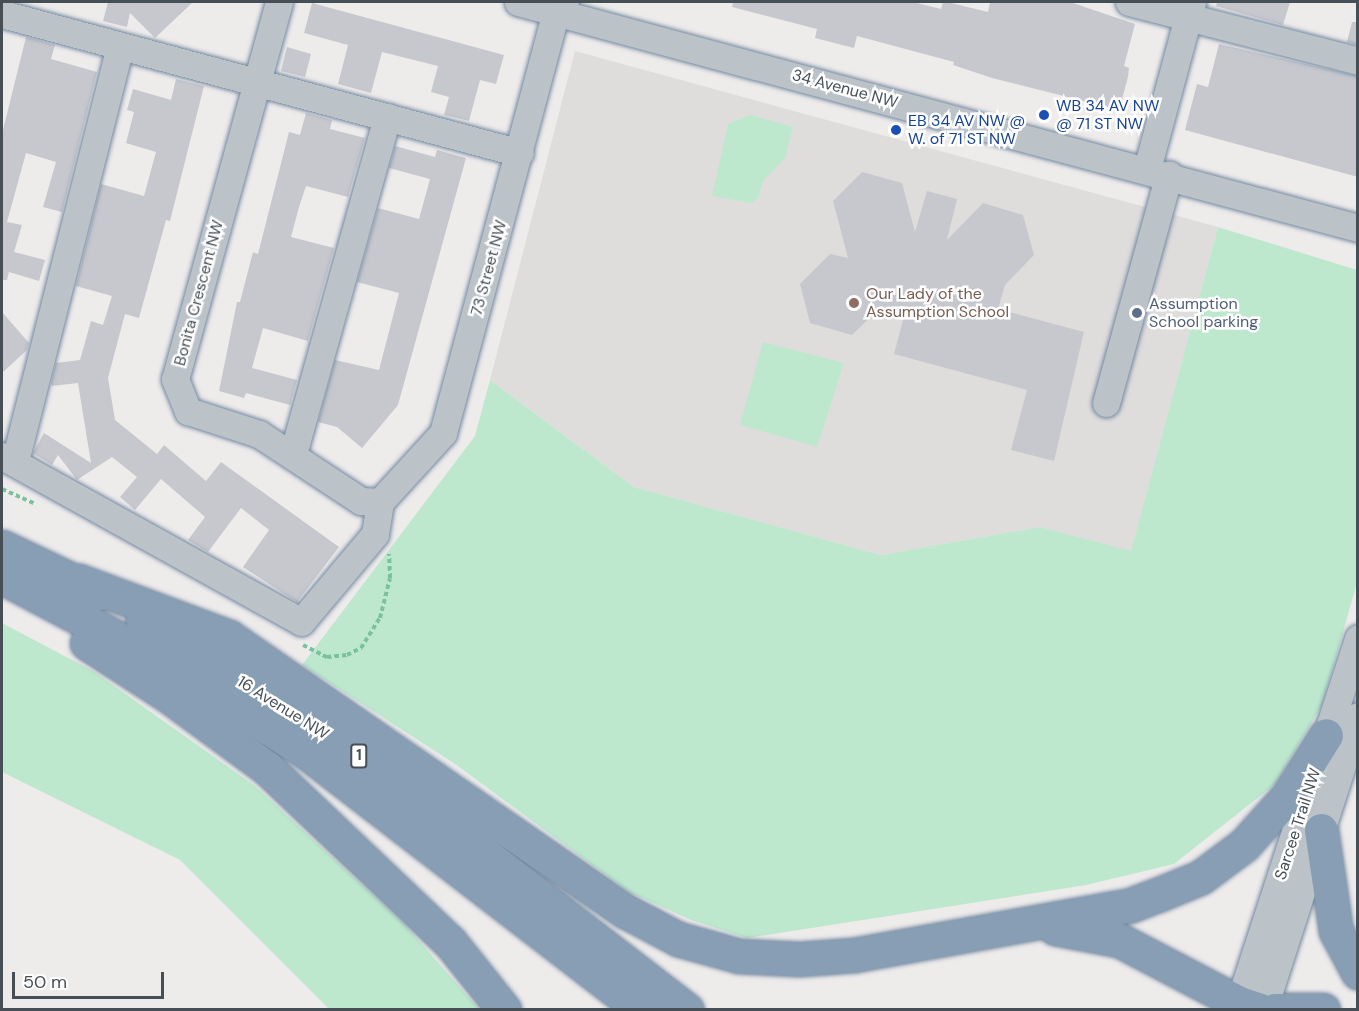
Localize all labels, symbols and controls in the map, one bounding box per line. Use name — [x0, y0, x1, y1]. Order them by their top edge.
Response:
street label: 34 Avenue NW — [790, 66, 900, 112]
place label: WB 34 AV NW @ 71 ST NW — [1056, 96, 1159, 134]
marker: WB 34 AV NW @ 71 ST NW — [1037, 108, 1051, 122]
place label: EB 34 AV NW @ W. of 71 ST NW — [908, 111, 1025, 149]
marker: EB 34 AV NW @ W. of 71 ST NW — [889, 123, 903, 137]
street label: Bonita Crescent NW — [170, 218, 228, 368]
street label: 73 Street NW — [467, 218, 511, 318]
place label: Our Lady of the Assumption School — [866, 284, 1009, 322]
place label: Assumption School parking — [1149, 294, 1258, 332]
marker: Our Lady of the Assumption School — [847, 296, 861, 310]
marker: Assumption School parking — [1130, 306, 1144, 320]
street label: 16 Avenue NW — [234, 672, 332, 744]
road number: 1 — [350, 744, 368, 768]
street label: Sarcee Trail NW — [1271, 766, 1325, 882]
scale bar — [15, 960, 166, 998]
text: 50 m — [23, 970, 67, 994]

